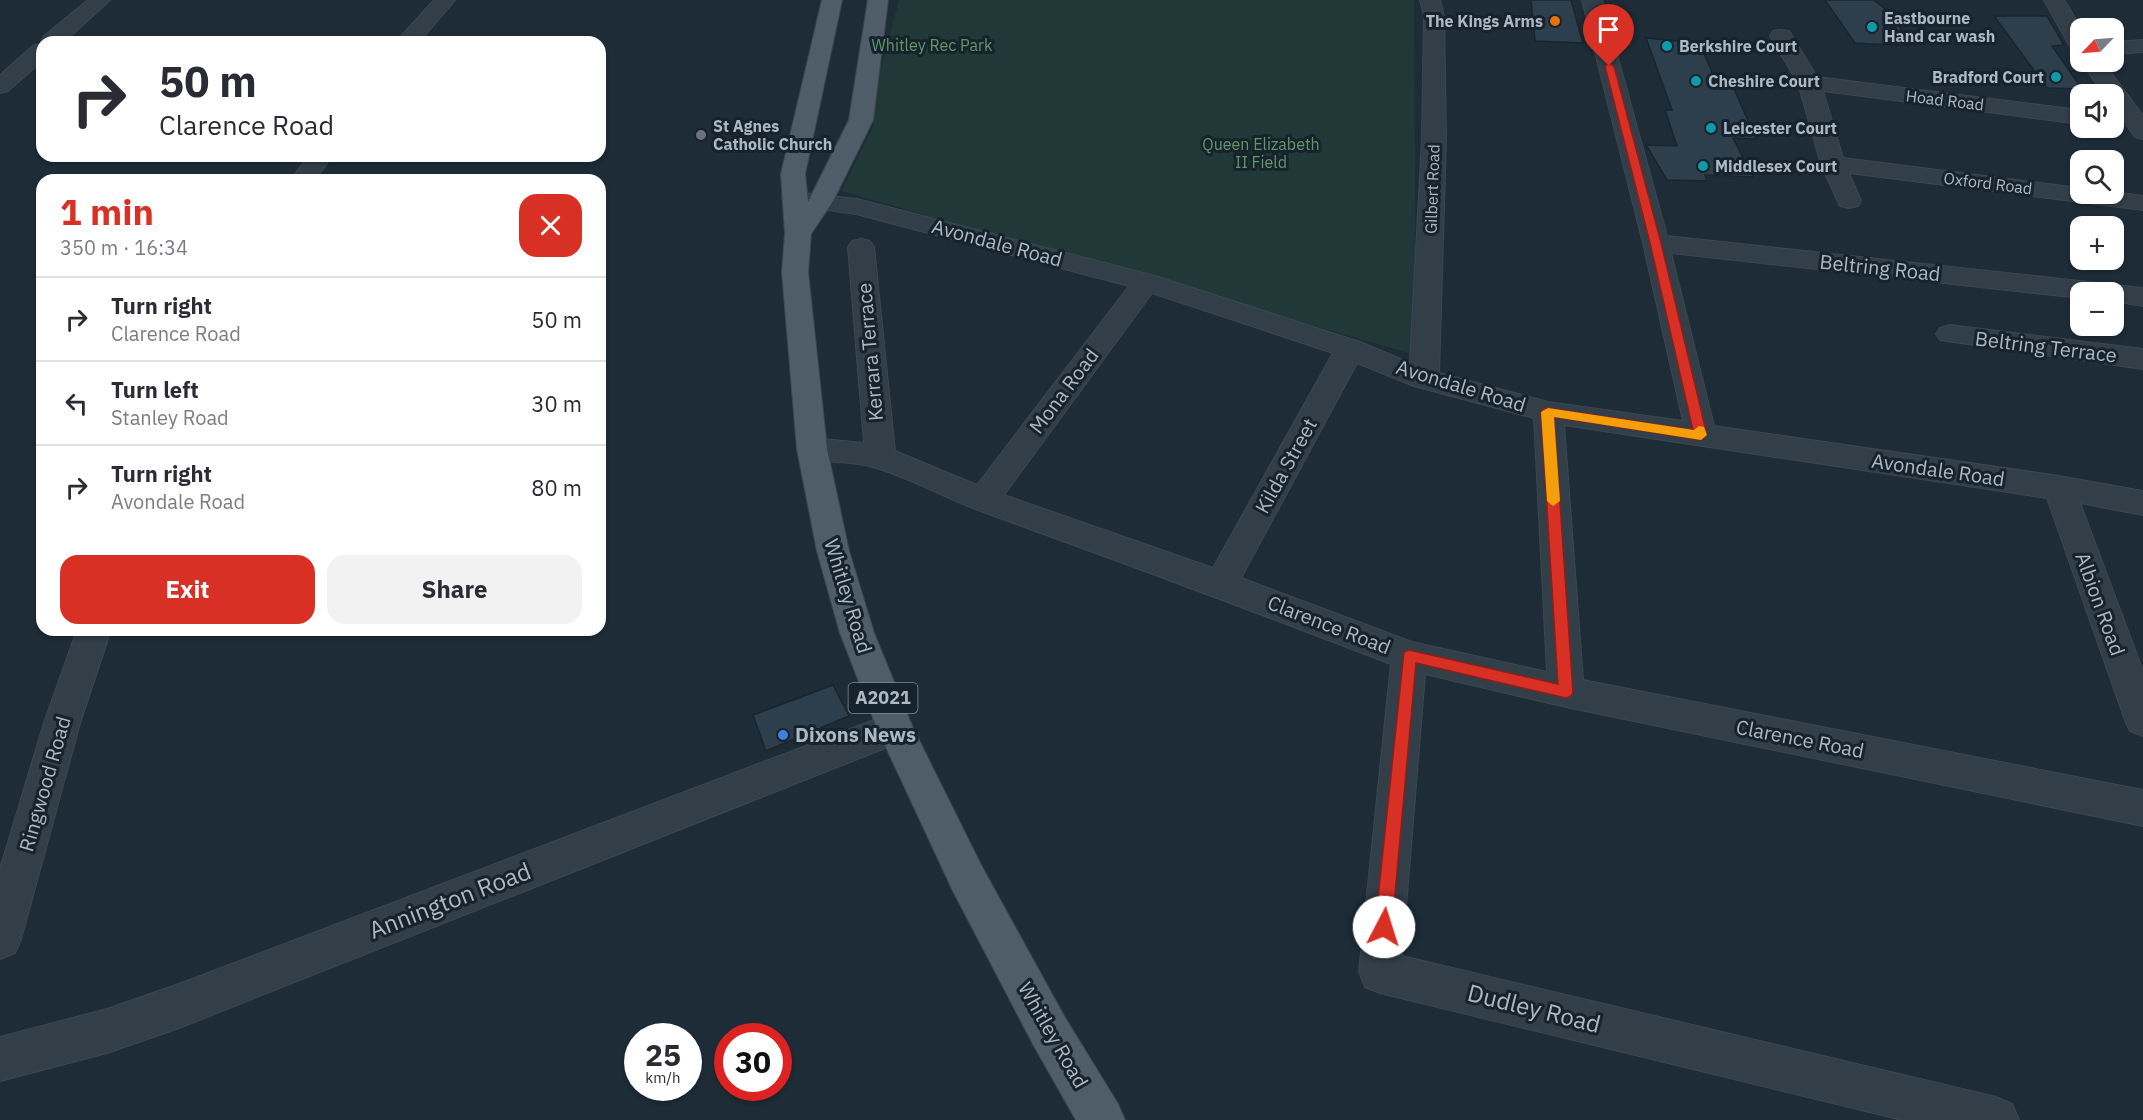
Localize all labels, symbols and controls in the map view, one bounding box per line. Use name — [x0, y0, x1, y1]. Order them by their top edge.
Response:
pin — [1583, 4, 1634, 66]
place label: Eastbourne Hand car wash — [1884, 8, 1995, 46]
place label: The Kings Arms — [1426, 11, 1543, 31]
icon: arrive — [1592, 13, 1625, 46]
marker: The Kings Arms — [1548, 14, 1562, 28]
north arrow — [2070, 18, 2124, 72]
map controls — [2070, 18, 2124, 336]
marker: Eastbourne Hand car wash — [1865, 20, 1879, 34]
park label: Whitley Rec Park — [872, 35, 993, 55]
place label: Berkshire Court — [1679, 36, 1797, 56]
marker: Berkshire Court — [1660, 39, 1674, 53]
text: 50 m — [159, 54, 257, 109]
icon: right — [60, 60, 138, 138]
place label: Bradford Court — [1932, 67, 2044, 87]
marker: Bradford Court — [2049, 70, 2063, 84]
place label: Cheshire Court — [1708, 71, 1820, 91]
marker: Cheshire Court — [1689, 74, 1703, 88]
button: sound — [2070, 84, 2124, 138]
street label: Hoad Road — [1905, 85, 1985, 115]
text: Clarence Road — [159, 107, 334, 142]
place label: St Agnes Catholic Church — [713, 116, 832, 154]
place label: Leicester Court — [1723, 118, 1837, 138]
marker: Leicester Court — [1704, 121, 1718, 135]
marker: St Agnes Catholic Church — [694, 128, 708, 142]
park label: Queen Elizabeth II Field — [1202, 134, 1320, 172]
street label: Gilbert Road — [1420, 144, 1444, 234]
button: search — [2070, 150, 2124, 204]
place label: Middlesex Court — [1715, 156, 1837, 176]
marker: Middlesex Court — [1696, 159, 1710, 173]
street label: Oxford Road — [1943, 168, 2033, 198]
text: 1 min — [60, 188, 154, 235]
button: close — [519, 194, 582, 257]
street label: Avondale Road — [929, 212, 1065, 273]
button: + — [2070, 216, 2124, 270]
text: 350 m · 16:34 — [60, 234, 188, 261]
street label: Beltring Road — [1818, 248, 1942, 287]
street label: Kerrara Terrace — [850, 282, 889, 422]
button: − — [2070, 282, 2124, 336]
text: Turn right — [111, 291, 212, 320]
icon: right — [60, 303, 93, 336]
text: 50 m — [531, 305, 582, 334]
text: Clarence Road — [111, 320, 241, 347]
street label: Beltring Terrace — [1974, 324, 2119, 369]
street label: Mona Road — [1023, 343, 1105, 439]
street label: Avondale Road — [1393, 353, 1529, 418]
text: Turn left — [111, 375, 199, 404]
icon: left — [60, 387, 93, 420]
text: 30 m — [531, 389, 582, 418]
text: Stanley Road — [111, 404, 229, 431]
street label: Kilda Street — [1248, 413, 1323, 518]
street label: Avondale Road — [1870, 447, 2006, 492]
text: Turn right — [111, 459, 212, 488]
icon: right — [60, 471, 93, 504]
text: 80 m — [531, 473, 582, 502]
text: Avondale Road — [111, 488, 245, 515]
street label: Whitley Road — [818, 535, 879, 656]
street label: Albion Road — [2069, 548, 2132, 659]
button: Exit — [60, 555, 315, 624]
button: Share — [327, 555, 582, 624]
street label: Clarence Road — [1264, 589, 1395, 660]
road number: A2021 — [848, 683, 918, 713]
street label: Ringwood Road — [12, 713, 77, 855]
street label: Clarence Road — [1734, 713, 1866, 764]
place label: Dixons News — [795, 721, 916, 748]
marker: Dixons News — [776, 728, 790, 742]
street label: Annington Road — [364, 854, 535, 946]
position arrow — [1352, 895, 1416, 959]
street label: Dudley Road — [1464, 976, 1604, 1040]
street label: Whitley Road — [1012, 977, 1095, 1093]
speed limit sign: 30 — [714, 1023, 792, 1101]
text: 25 — [645, 1035, 681, 1074]
text: km/h — [645, 1068, 681, 1087]

